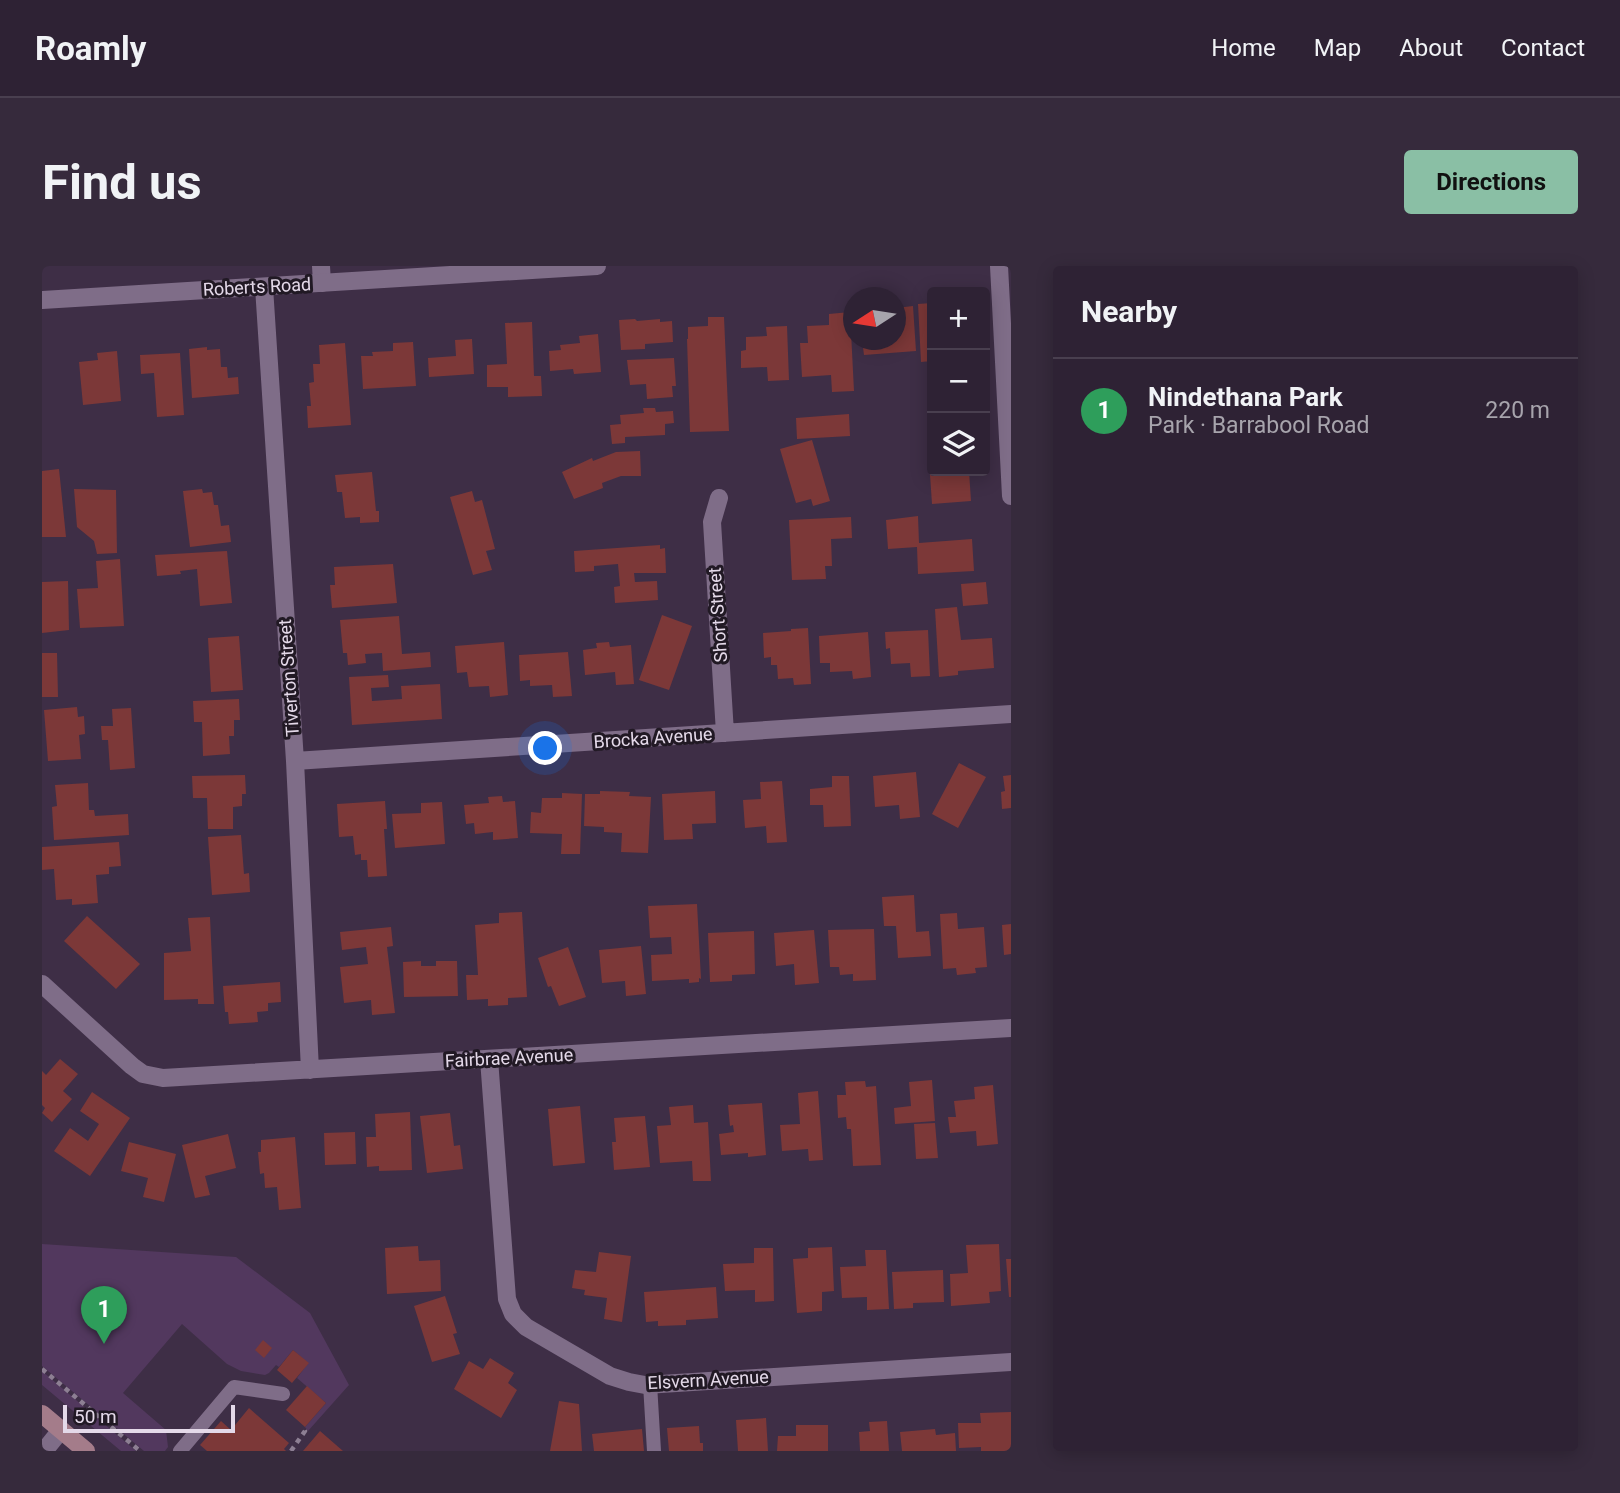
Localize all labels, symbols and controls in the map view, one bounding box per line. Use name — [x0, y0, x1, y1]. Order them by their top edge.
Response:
text: Roamly — [35, 29, 146, 68]
text: Home — [1211, 34, 1276, 62]
text: Map — [1314, 34, 1361, 62]
text: About — [1399, 34, 1463, 62]
text: Contact — [1501, 34, 1585, 62]
button: Directions — [1404, 150, 1578, 214]
text: Find us — [42, 154, 202, 211]
street label: Roberts Road — [202, 273, 312, 300]
north arrow — [843, 287, 906, 350]
map controls — [927, 287, 990, 476]
button: + — [927, 287, 990, 350]
text: Nearby — [1081, 294, 1177, 329]
button: − — [927, 350, 990, 413]
text: Nindethana Park — [1148, 382, 1343, 412]
text: 1 — [1097, 397, 1111, 424]
text: 220 m — [1485, 397, 1550, 424]
text: Park · Barrabool Road — [1148, 412, 1369, 439]
button: layers — [927, 413, 990, 476]
street label: Short Street — [704, 567, 731, 663]
street label: Tiverton Street — [274, 619, 303, 737]
street label: Brocka Avenue — [593, 723, 713, 752]
your location — [528, 731, 562, 765]
street label: Fairbrae Avenue — [444, 1044, 574, 1071]
pin: 1 — [81, 1286, 127, 1344]
street label: Elsvern Avenue — [647, 1366, 769, 1393]
scale bar — [63, 1402, 234, 1434]
text: 50 m — [74, 1405, 117, 1428]

